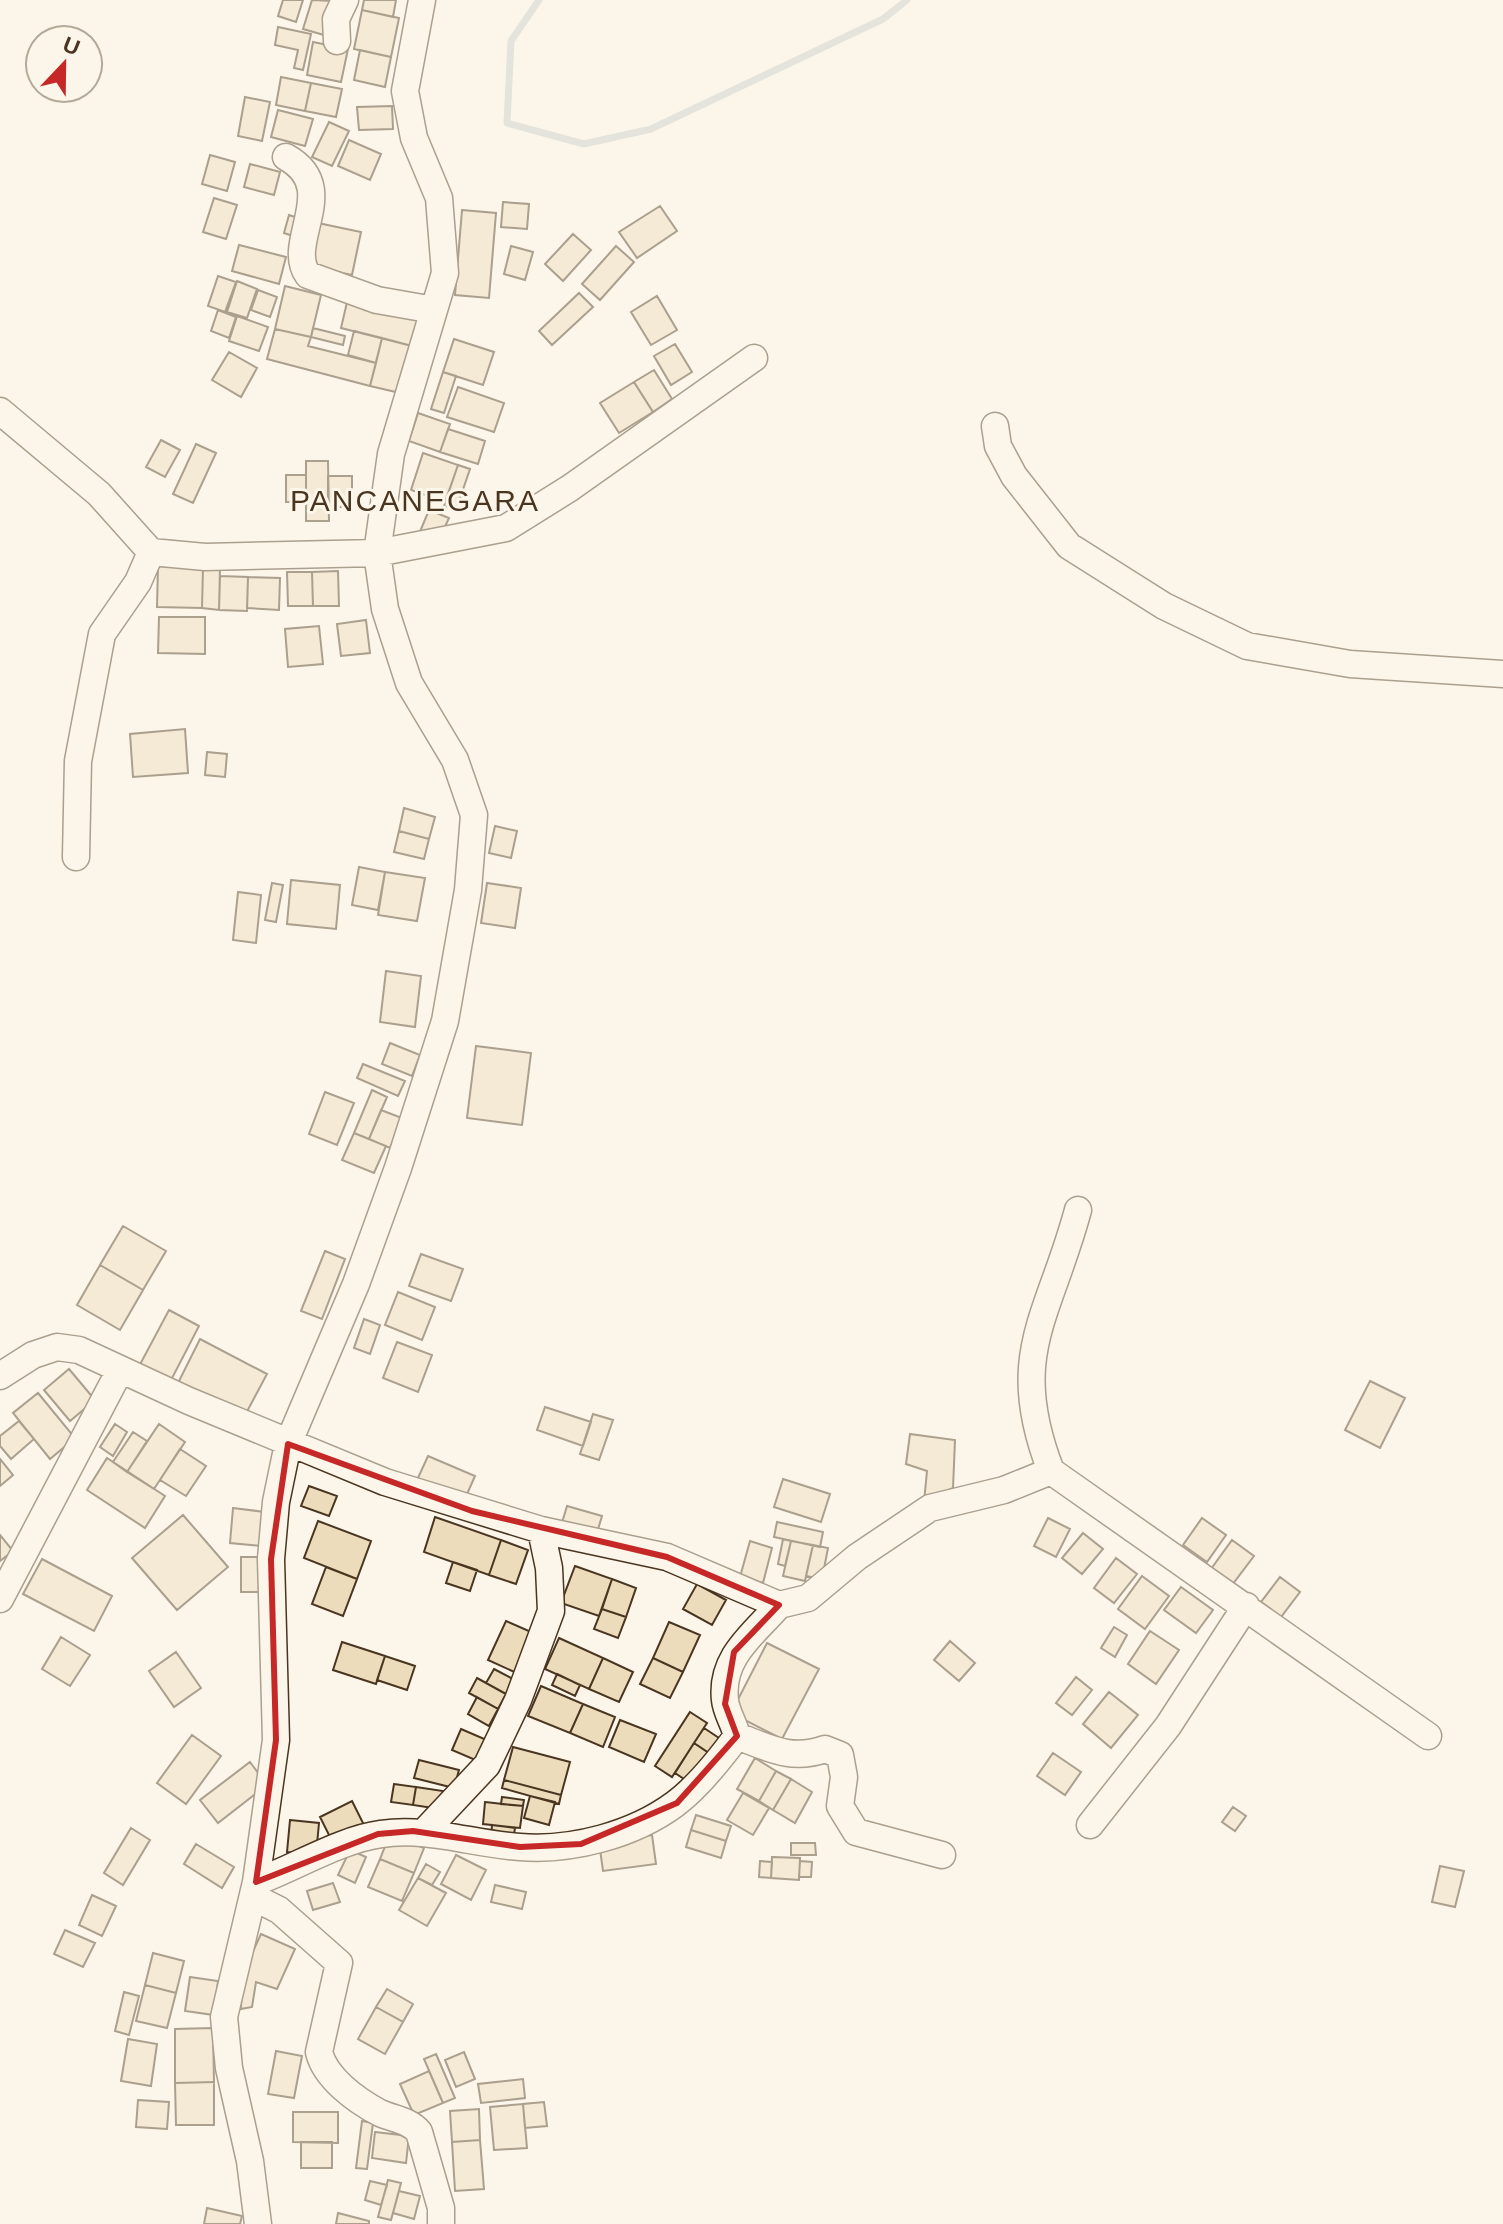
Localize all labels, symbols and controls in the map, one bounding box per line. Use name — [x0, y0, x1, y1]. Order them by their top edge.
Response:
north arrow — [24, 24, 104, 104]
text: U — [59, 31, 83, 60]
district label: PANCANEGARA — [290, 484, 540, 517]

